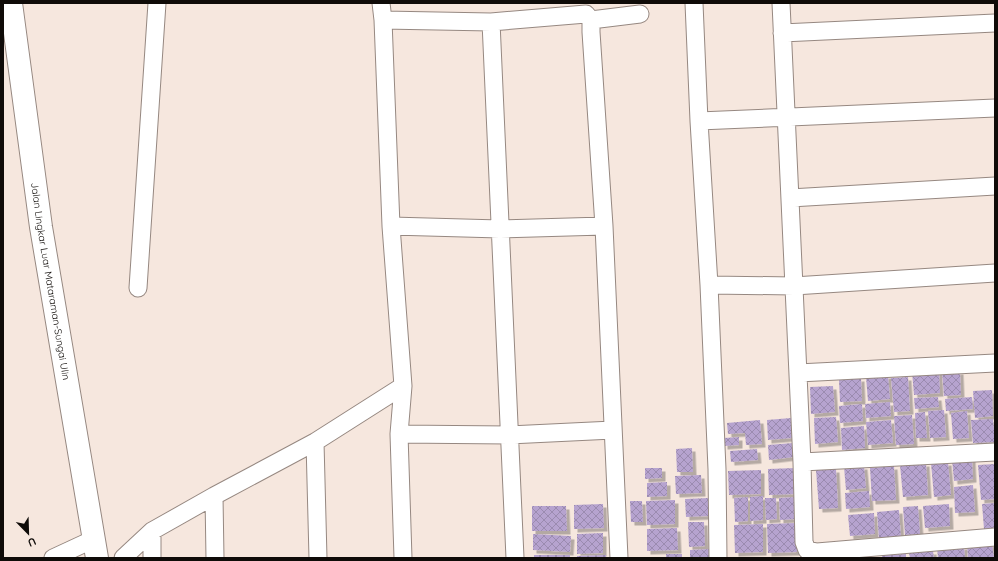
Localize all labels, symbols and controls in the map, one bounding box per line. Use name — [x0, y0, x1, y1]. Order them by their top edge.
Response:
street label: Jalan Lingkar Luar Mataraman-Sungai Ulin — [28, 182, 73, 381]
north arrow — [8, 513, 48, 553]
text: U — [26, 534, 38, 550]

